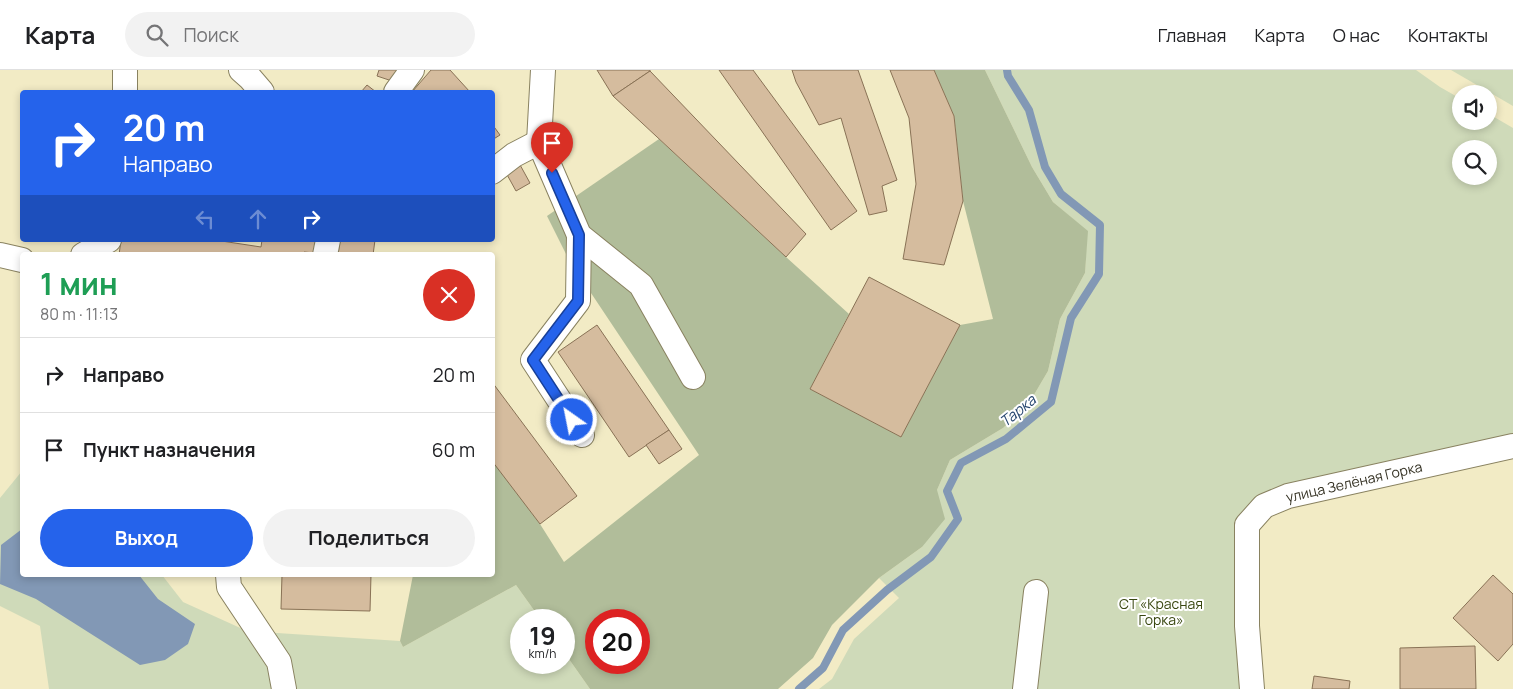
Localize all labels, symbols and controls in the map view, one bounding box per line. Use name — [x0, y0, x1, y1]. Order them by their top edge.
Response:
search box — [125, 12, 475, 57]
text: Карта — [25, 18, 95, 51]
icon: search — [143, 21, 171, 49]
text: Поиск — [183, 22, 239, 48]
text: Главная — [1158, 23, 1227, 47]
text: Карта — [1255, 23, 1305, 47]
text: О нас — [1333, 23, 1380, 47]
text: Контакты — [1408, 23, 1488, 47]
map controls — [1452, 85, 1497, 185]
button: sound — [1452, 85, 1497, 130]
text: 20 m — [123, 104, 205, 152]
icon: right — [40, 110, 105, 175]
pin — [531, 122, 573, 173]
icon: arrive — [538, 129, 566, 157]
button: search — [1452, 140, 1497, 185]
text: Направо — [123, 149, 213, 179]
icon: left — [191, 205, 219, 233]
icon: ahead — [244, 205, 272, 233]
icon: right — [297, 205, 325, 233]
text: 1 мин — [40, 263, 118, 304]
button: close — [423, 269, 475, 321]
text: 80 m · 11:13 — [40, 303, 118, 325]
icon: right — [40, 361, 68, 389]
text: Направо — [83, 362, 164, 388]
text: 20 m — [433, 362, 475, 388]
water label: Тарка — [995, 389, 1041, 432]
position arrow — [545, 393, 597, 445]
icon: arrive — [40, 436, 68, 464]
text: Пункт назначения — [83, 437, 256, 463]
text: 60 m — [432, 437, 475, 463]
street label: улица Зелёная Горка — [1284, 457, 1424, 506]
button: Выход — [40, 509, 253, 567]
button: Поделиться — [263, 509, 475, 567]
park label: СТ «Красная Горка» — [1119, 594, 1203, 629]
speed limit sign: 20 — [585, 609, 650, 674]
text: 19 — [529, 618, 556, 653]
text: km/h — [529, 645, 556, 662]

